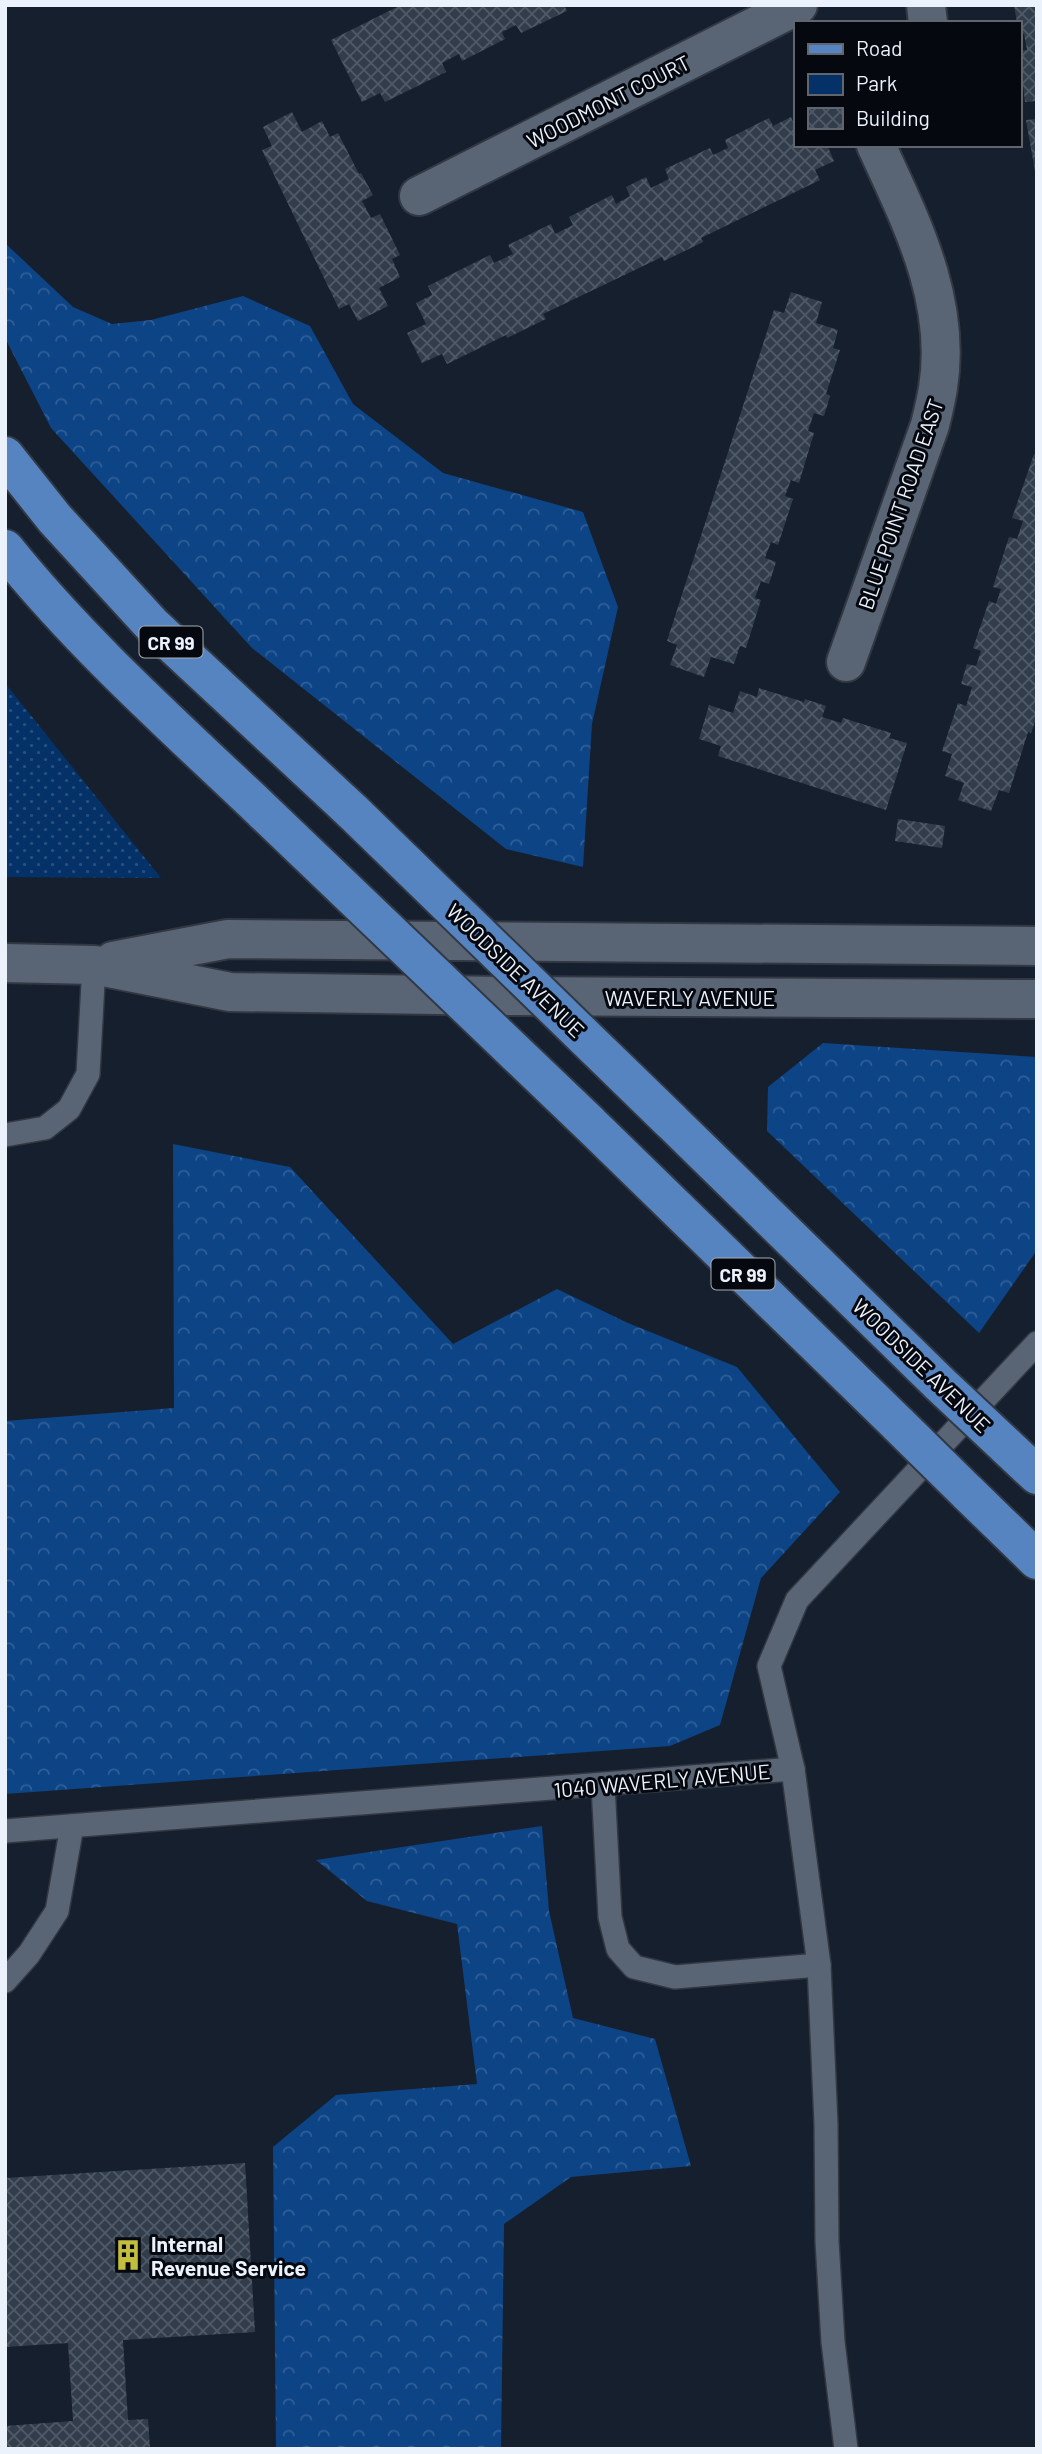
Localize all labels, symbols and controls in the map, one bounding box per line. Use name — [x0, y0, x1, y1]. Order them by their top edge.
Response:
legend — [794, 21, 1021, 147]
text: Road — [856, 35, 902, 60]
street label: WOODMONT COURT — [522, 49, 694, 153]
text: Park — [856, 70, 897, 95]
text: Building — [856, 105, 930, 130]
street label: BLUE POINT ROAD EAST — [852, 395, 948, 613]
road number: CR 99 — [140, 626, 202, 657]
street label: WOODSIDE AVENUE — [442, 898, 590, 1042]
street label: WAVERLY AVENUE — [605, 985, 775, 1010]
road number: CR 99 — [712, 1258, 774, 1290]
street label: WOODSIDE AVENUE — [848, 1293, 996, 1437]
street label: 1040 WAVERLY AVENUE — [553, 1758, 771, 1802]
place label: Internal Revenue Service — [151, 2231, 306, 2280]
building icon: Internal Revenue Service — [111, 2238, 145, 2272]

